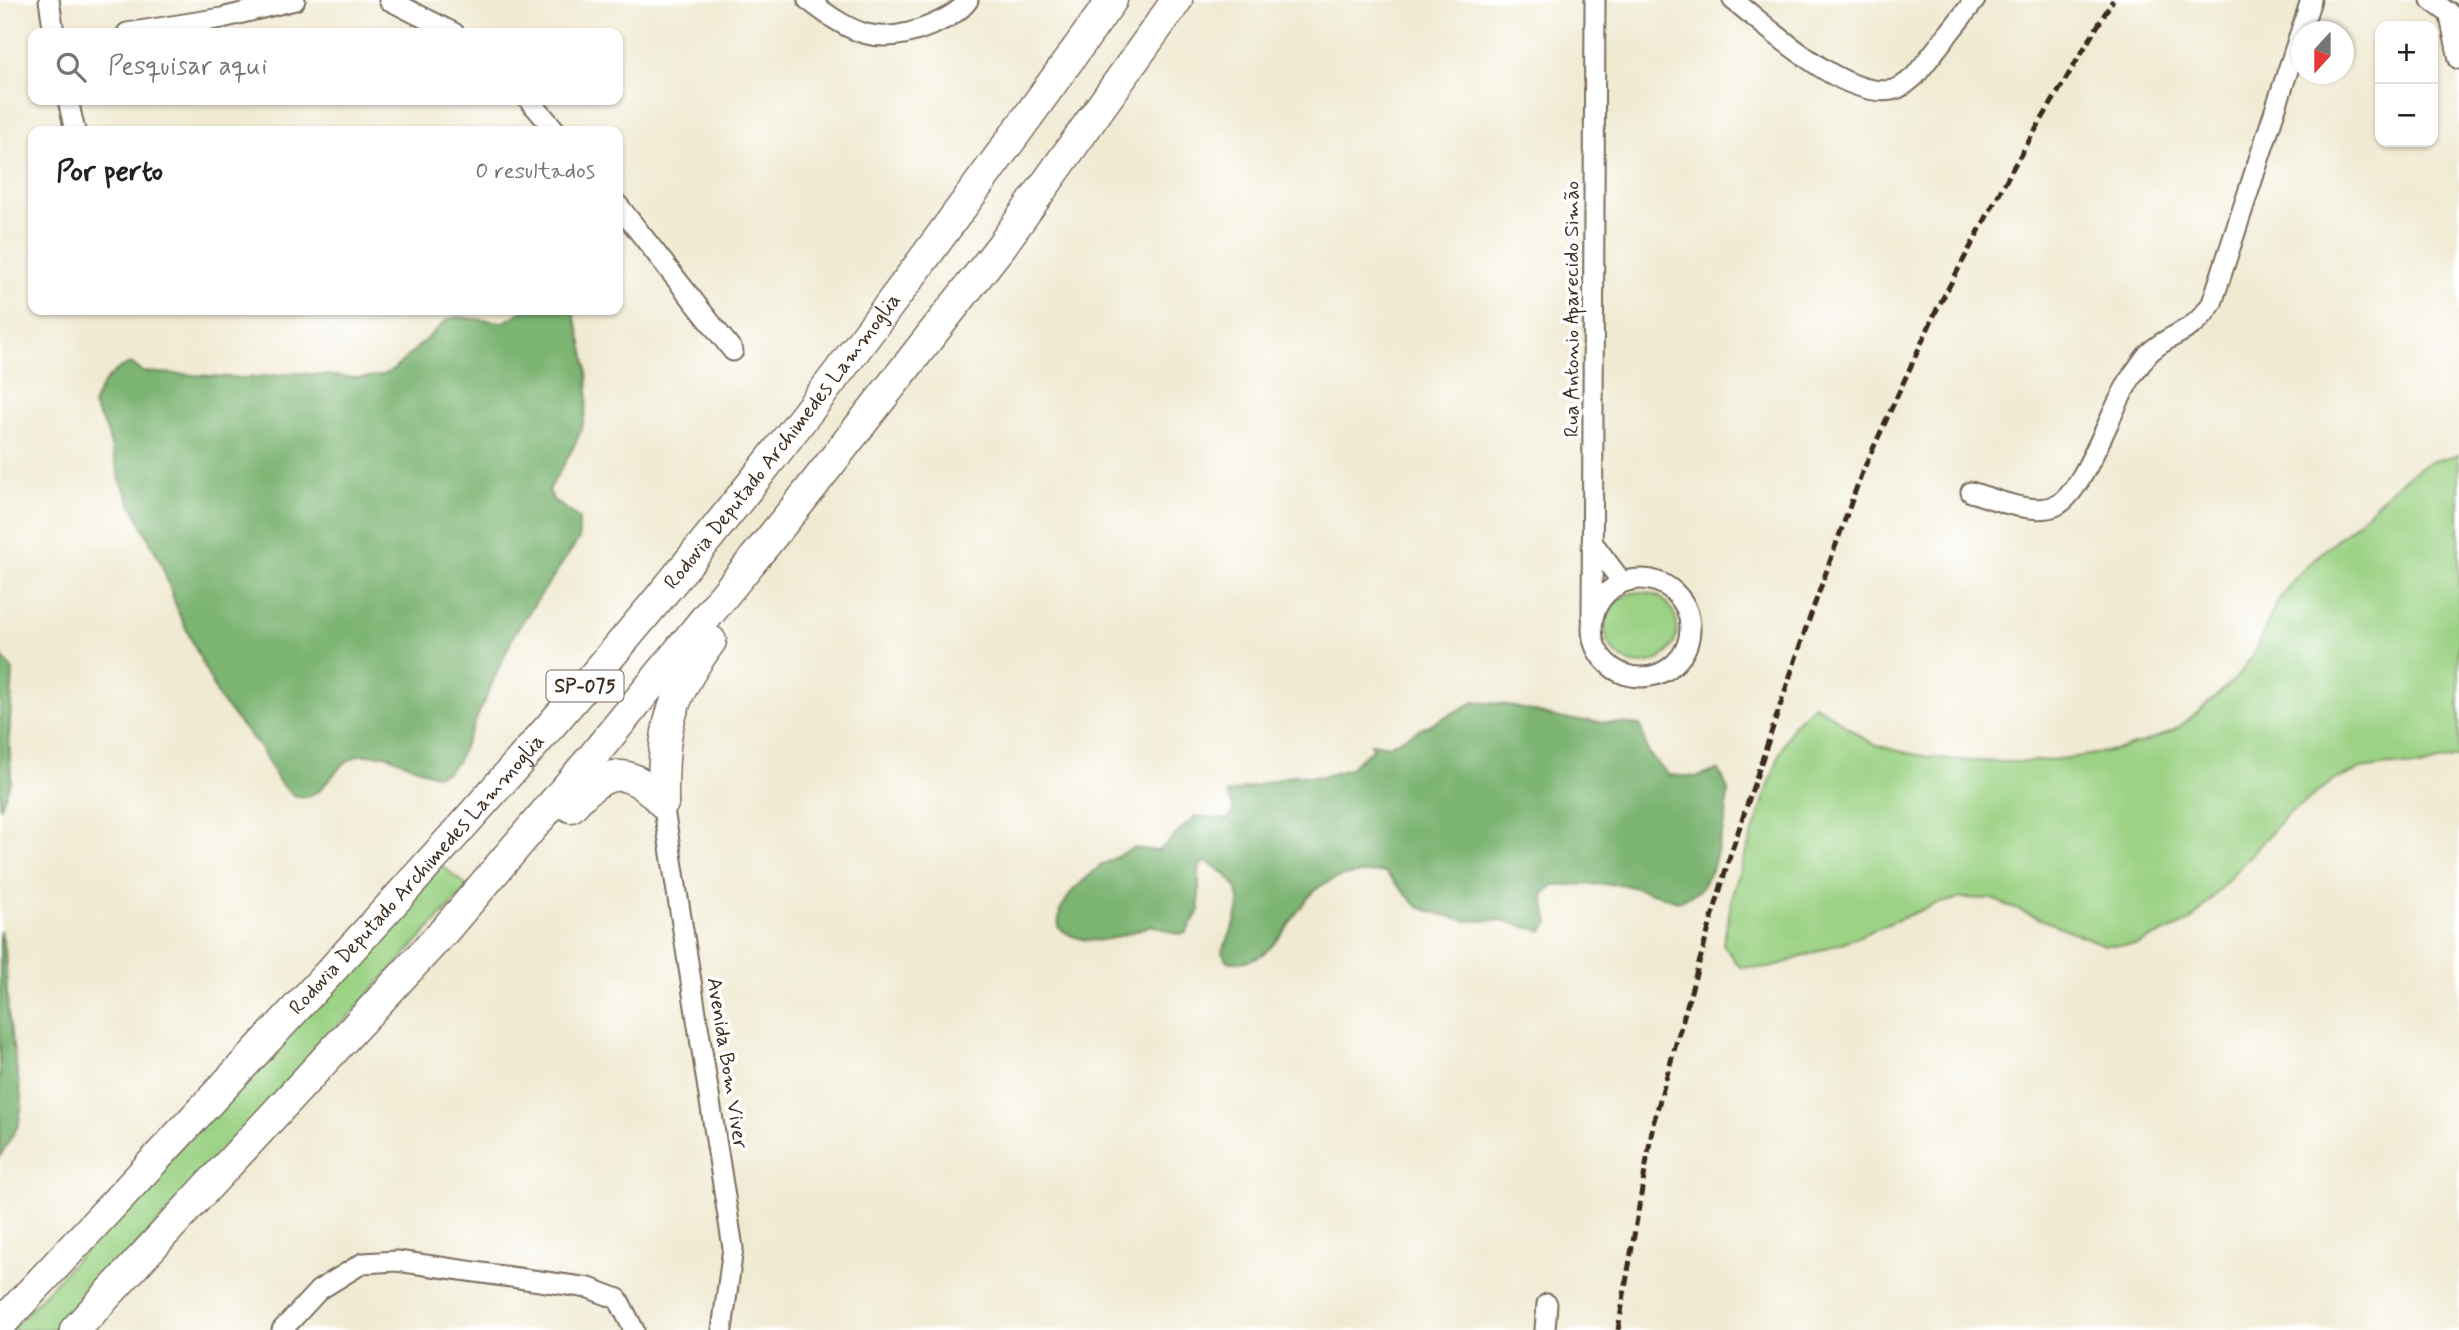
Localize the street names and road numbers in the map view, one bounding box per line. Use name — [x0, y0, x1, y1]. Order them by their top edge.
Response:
street label: Rua Antonio Aparecido Simão — [1558, 181, 1587, 437]
street label: Rodovia Deputado Archimedes Lammoglia — [658, 287, 907, 596]
road number: SP-075 — [546, 670, 624, 702]
street label: Rodovia Deputado Archimedes Lammoglia — [283, 728, 551, 1021]
street label: Avenida Bom Viver — [700, 975, 754, 1151]

